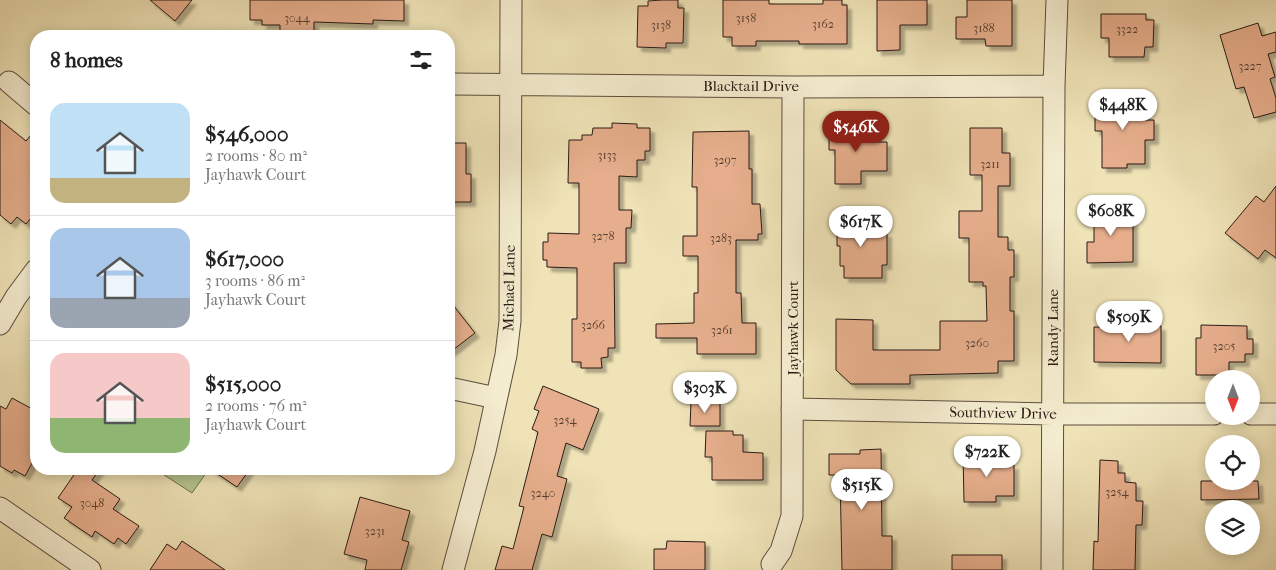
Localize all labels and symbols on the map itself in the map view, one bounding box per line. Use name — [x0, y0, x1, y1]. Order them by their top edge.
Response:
house number: 3044 — [284, 11, 311, 25]
house number: 3158 — [736, 11, 756, 25]
house number: 3162 — [812, 17, 834, 31]
house number: 3138 — [651, 18, 671, 32]
house number: 3188 — [973, 21, 995, 35]
house number: 3322 — [1116, 22, 1138, 36]
house number: 3227 — [1238, 59, 1262, 73]
street label: Blacktail Drive — [703, 77, 800, 95]
pin: $448K — [1088, 88, 1158, 131]
pin: $546K — [821, 110, 891, 153]
house number: 3133 — [597, 148, 617, 162]
house number: 3297 — [713, 153, 737, 167]
house number: 3211 — [980, 157, 1000, 171]
pin: $608K — [1076, 194, 1146, 237]
pin: $617K — [826, 206, 896, 248]
house number: 3278 — [592, 229, 614, 243]
house number: 3283 — [710, 231, 732, 245]
street label: Michael Lane — [499, 244, 519, 332]
street label: Jayhawk Court — [784, 280, 802, 376]
street label: Randy Lane — [1044, 288, 1062, 367]
pin: $509K — [1094, 300, 1164, 343]
house number: 3266 — [581, 318, 606, 332]
house number: 3261 — [711, 323, 733, 337]
house number: 3260 — [965, 336, 989, 350]
house number: 3205 — [1213, 339, 1235, 353]
north arrow — [1205, 370, 1260, 425]
pin: $303K — [670, 372, 740, 414]
street label: Southview Drive — [949, 403, 1057, 423]
house number: 3254 — [553, 413, 578, 427]
pin: $722K — [952, 436, 1022, 478]
pin: $515K — [827, 468, 897, 511]
house number: 3254 — [1105, 485, 1130, 499]
house number: 3240 — [531, 486, 555, 500]
house number: 3048 — [80, 496, 104, 510]
house number: 3231 — [365, 524, 385, 538]

